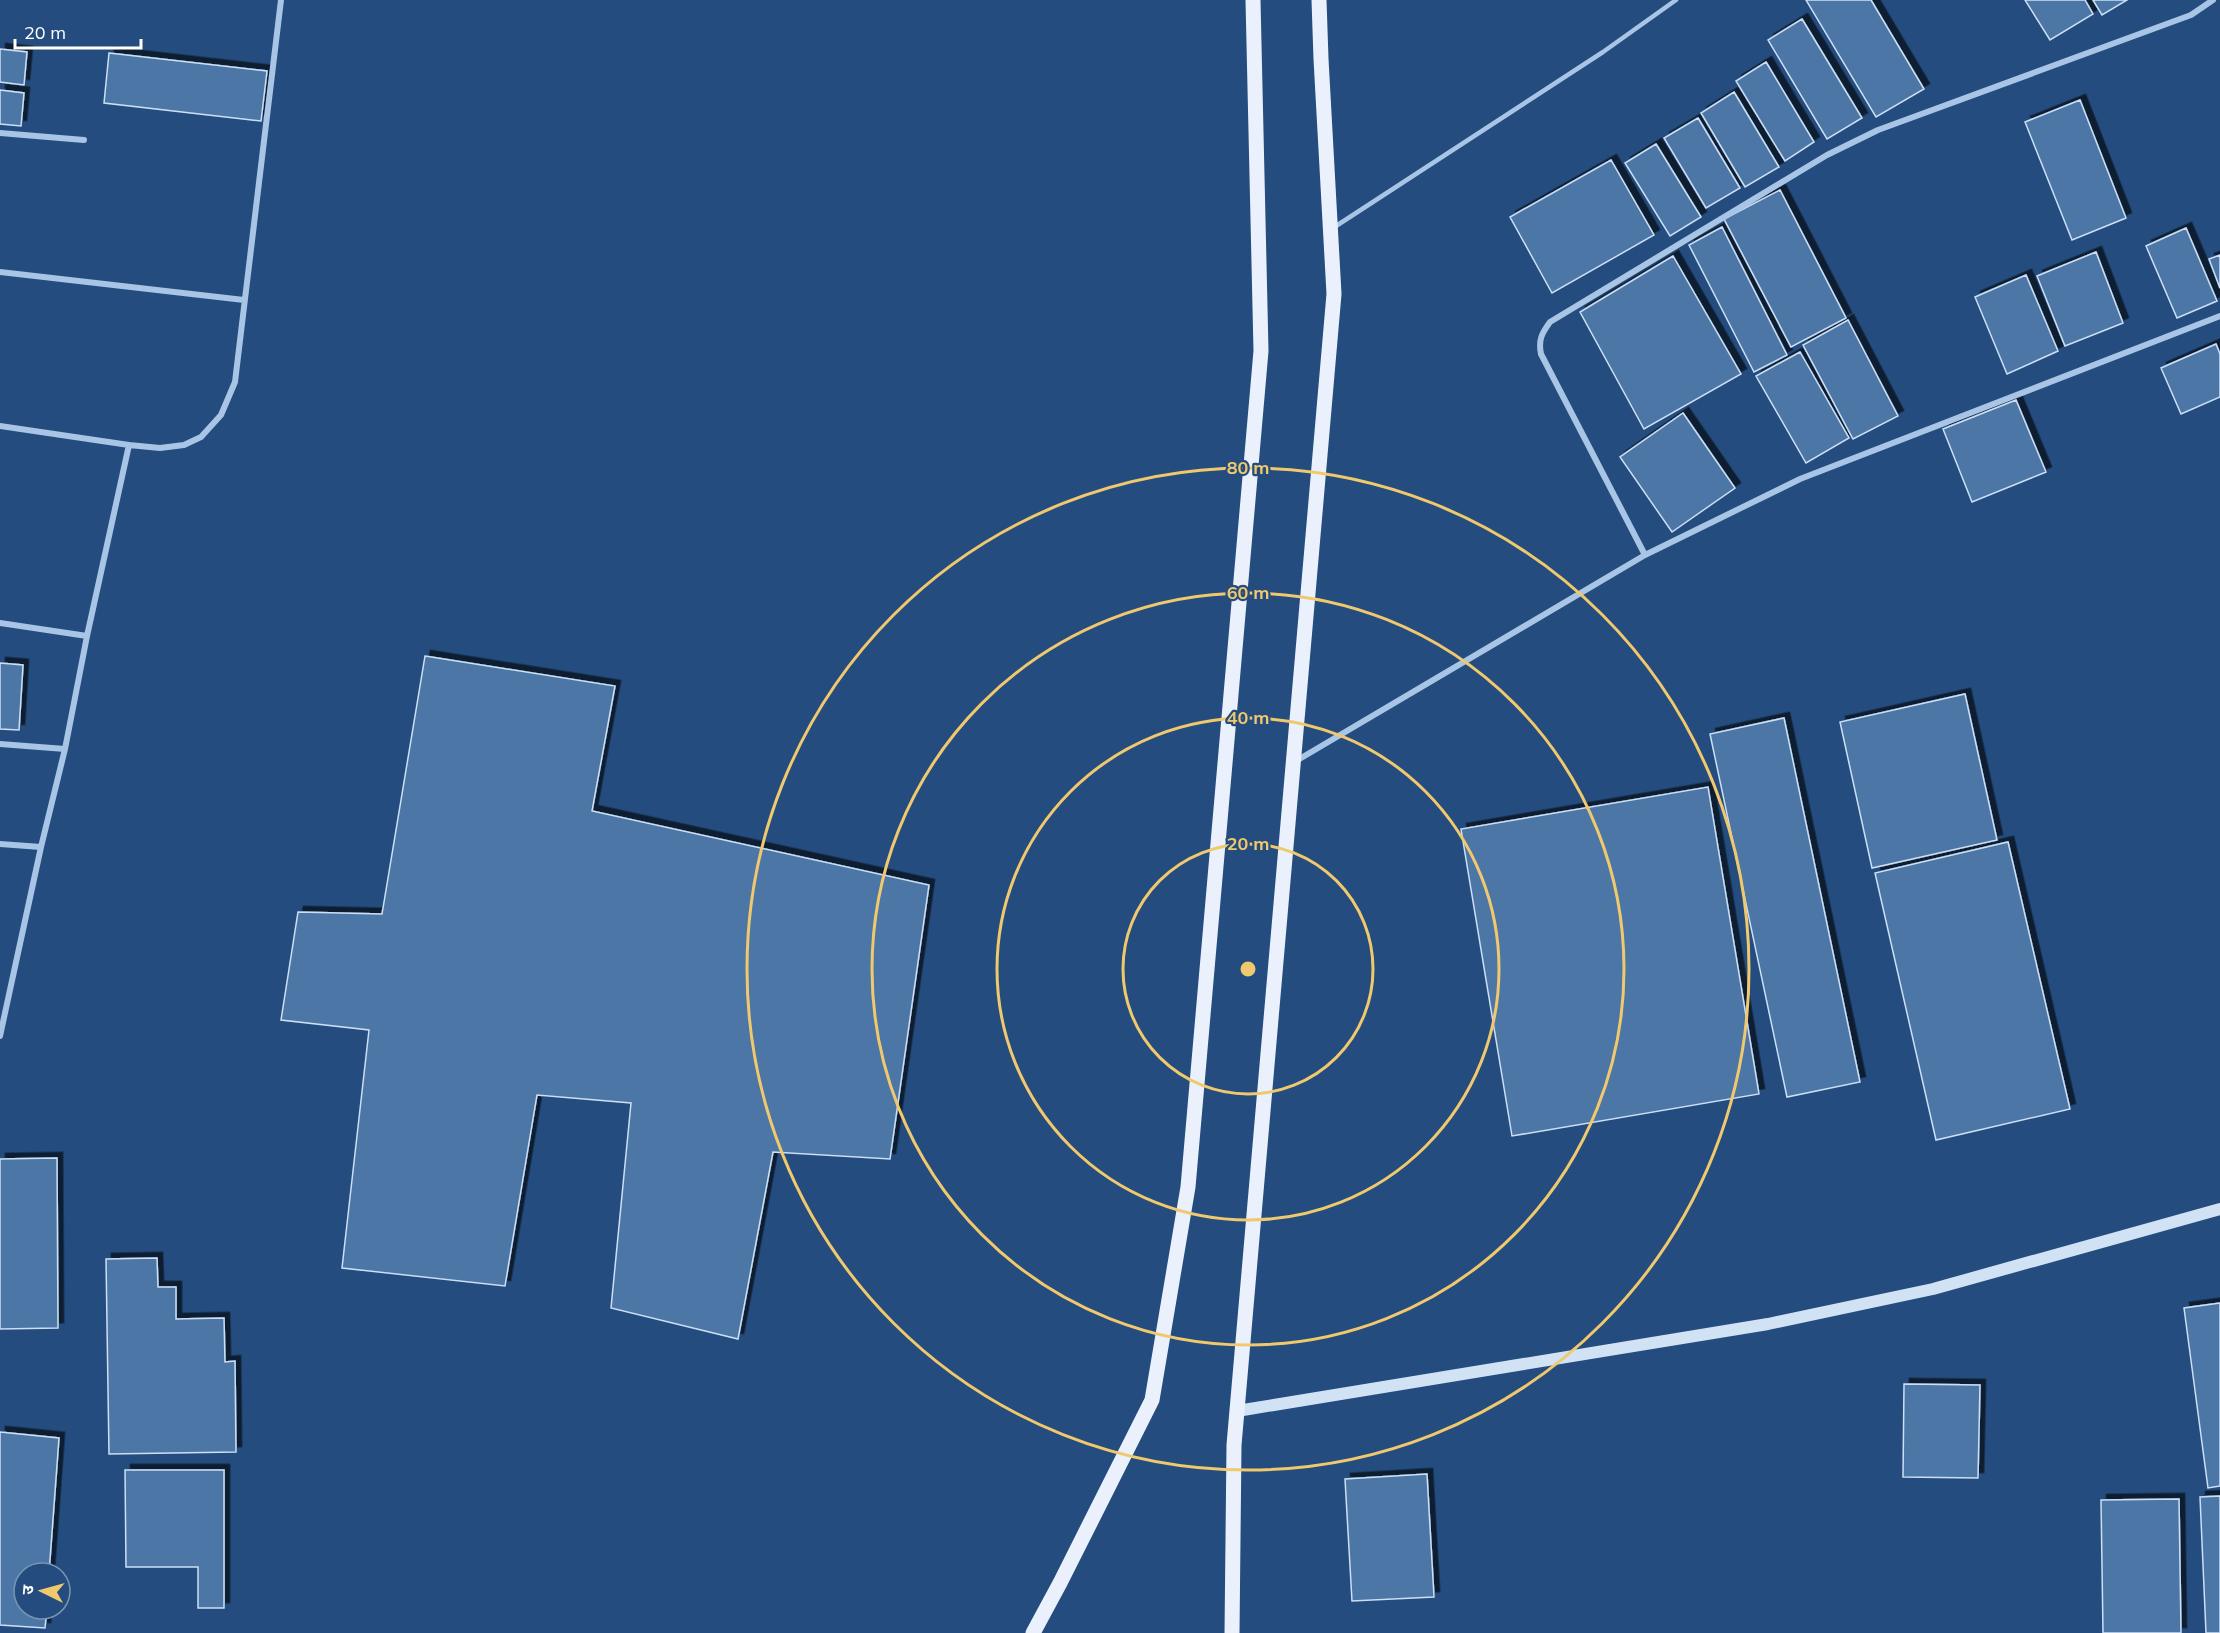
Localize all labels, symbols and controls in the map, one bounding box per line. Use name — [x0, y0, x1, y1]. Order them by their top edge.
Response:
scale bar — [15, 12, 141, 50]
text: 20 m — [24, 21, 66, 44]
text: 80 m — [1227, 456, 1269, 479]
text: 60 m — [1227, 581, 1269, 604]
text: 40 m — [1227, 706, 1269, 729]
text: 20 m — [1227, 832, 1269, 855]
centre of rings — [1238, 959, 1258, 979]
north arrow — [12, 1561, 72, 1621]
text: उ — [17, 1584, 37, 1595]

